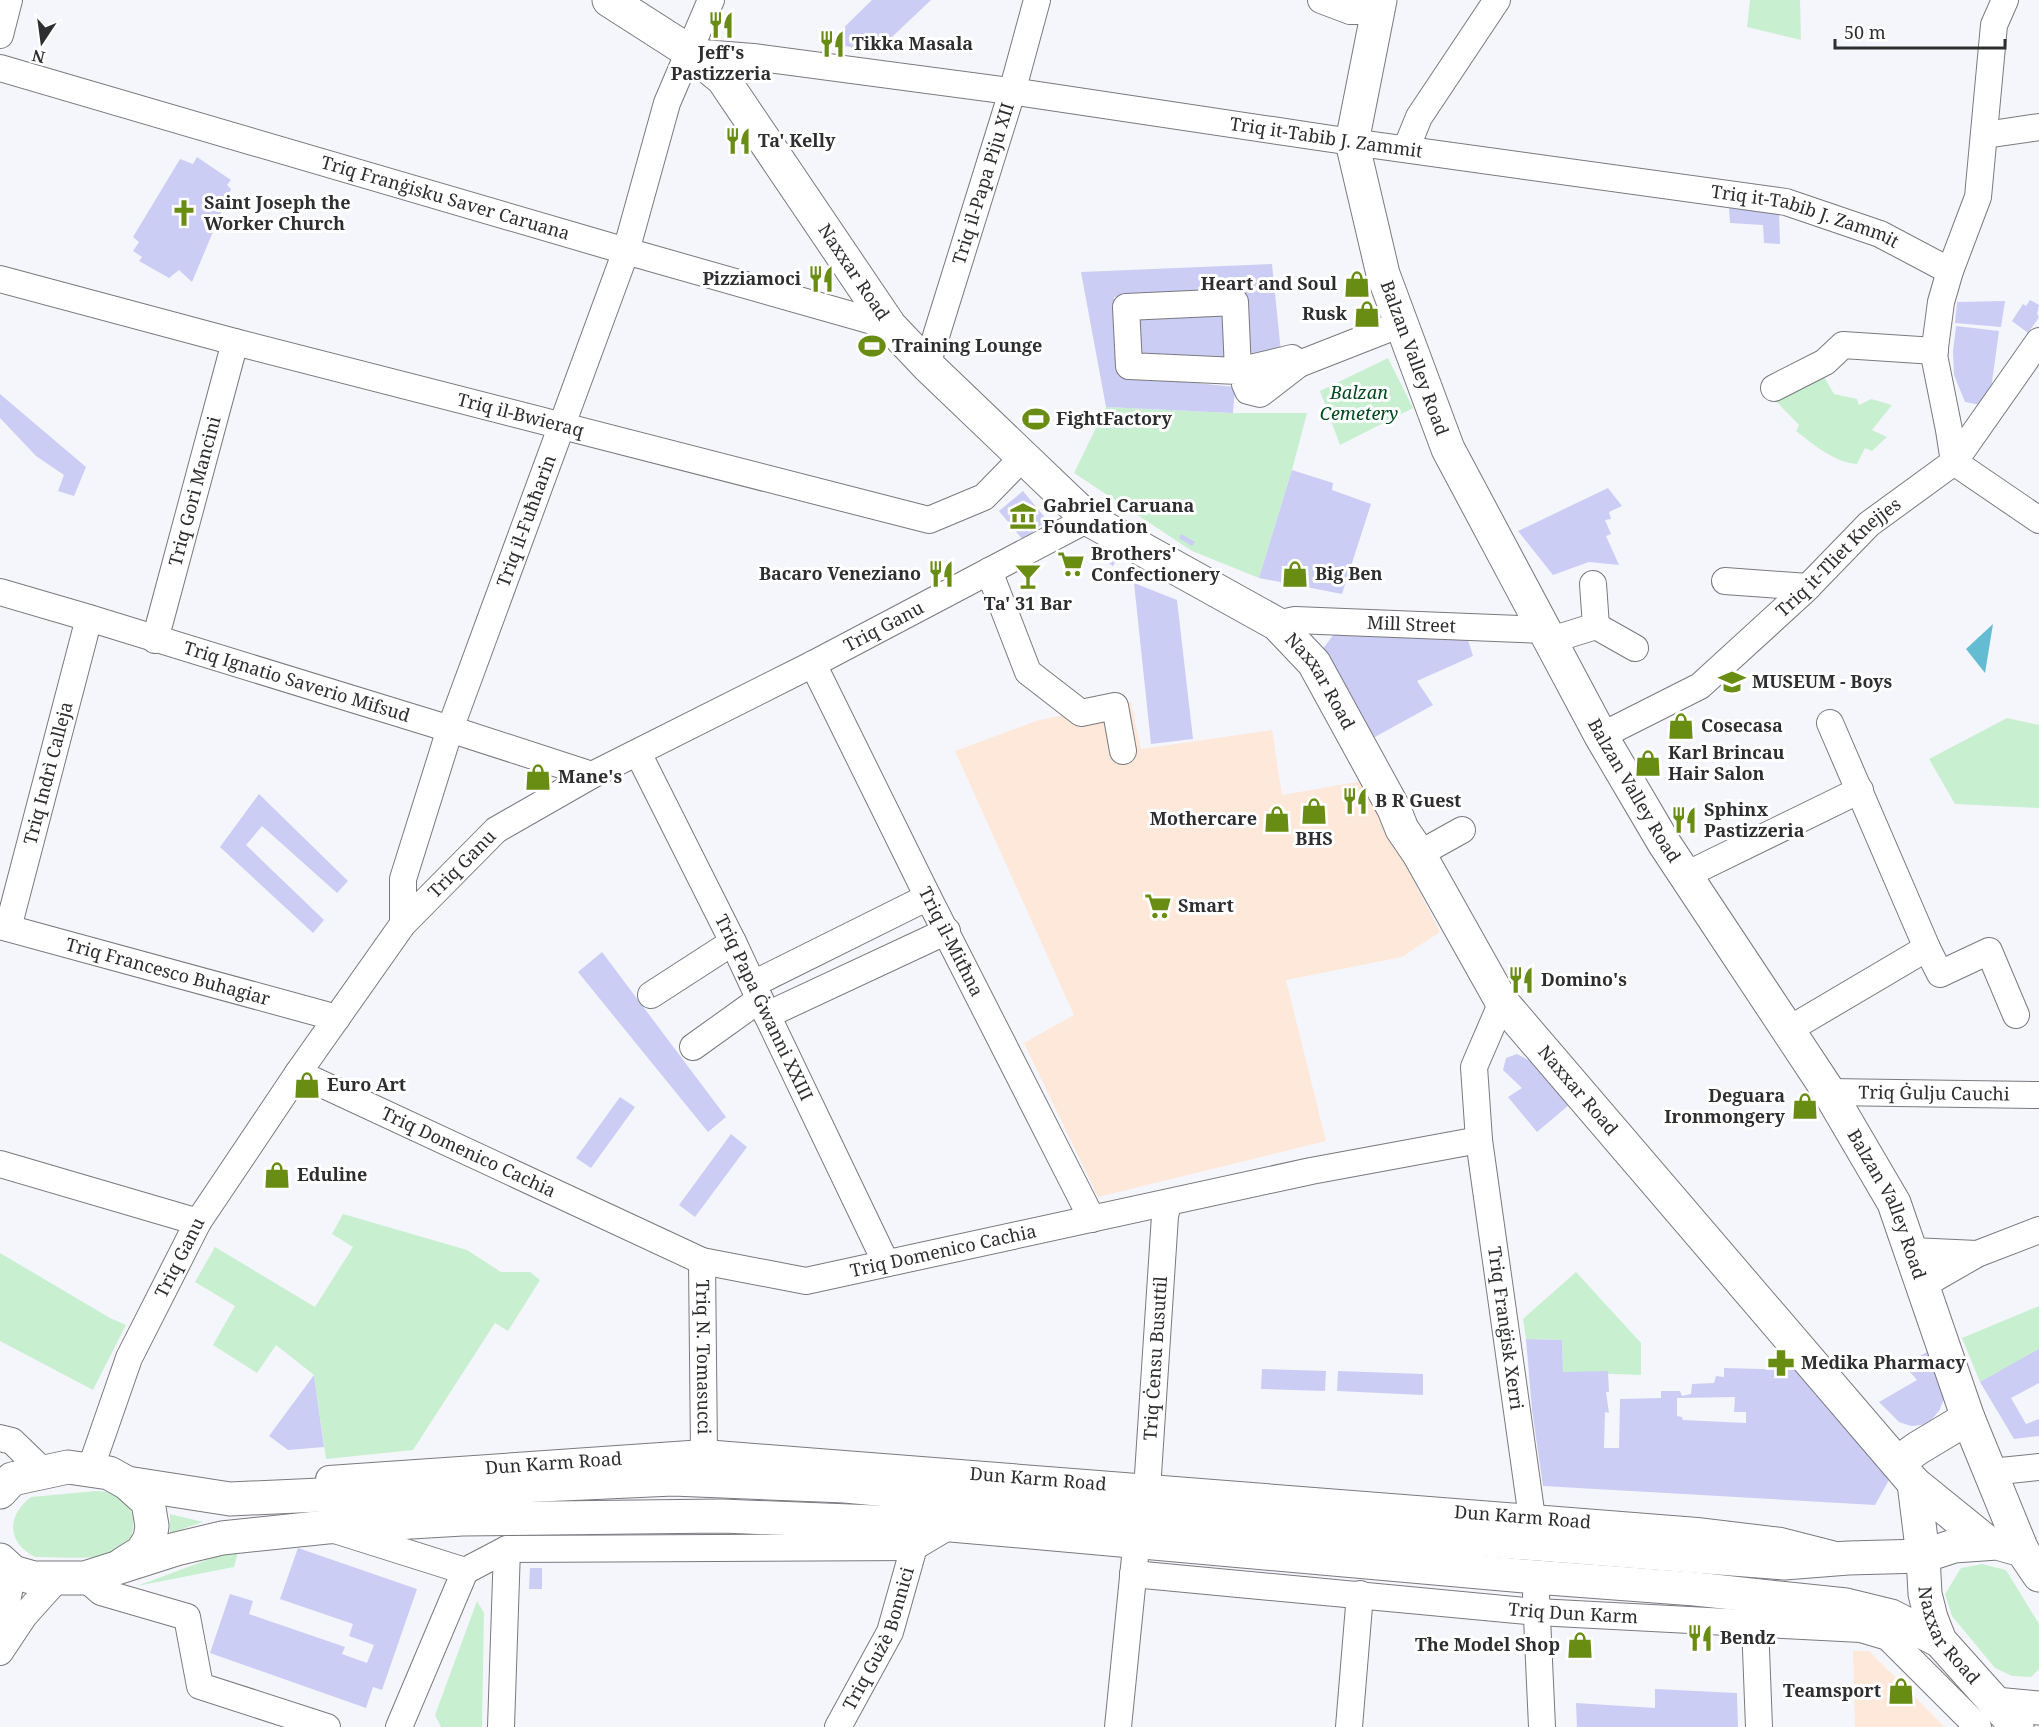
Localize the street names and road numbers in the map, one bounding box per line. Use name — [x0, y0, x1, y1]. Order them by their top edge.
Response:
street label: Triq il-Papa Piju XII — [946, 99, 1019, 267]
street label: Triq it-Tabib J. Zammit — [1228, 111, 1424, 163]
street label: Triq Franġisku Saver Caruana — [318, 150, 573, 245]
street label: Triq it-Tabib J. Zammit — [1710, 179, 1903, 253]
street label: Naxxar Road — [813, 219, 896, 324]
street label: Balzan Valley Road — [1375, 277, 1455, 439]
street label: Triq il-Bwieraq — [455, 386, 587, 442]
street label: Triq Gori Mancini — [162, 413, 226, 568]
street label: Triq il-Fuħħarin — [490, 451, 561, 590]
street label: Triq it-Tliet Knejjes — [1770, 492, 1905, 622]
street label: Triq Ganu — [839, 595, 928, 657]
street label: Mill Street — [1367, 610, 1456, 637]
street label: Naxxar Road — [1280, 627, 1361, 733]
street label: Triq Ignatio Saverio Mifsud — [181, 635, 413, 727]
street label: Triq Indrì Calleja — [17, 699, 78, 847]
street label: Balzan Valley Road — [1583, 714, 1687, 867]
street label: Triq Ganu — [422, 824, 501, 903]
street label: Triq il-Mitħna — [914, 882, 990, 1000]
street label: Triq Papa Ġwanni XXIII — [710, 910, 819, 1104]
street label: Triq Francesco Buhagiar — [63, 931, 274, 1010]
street label: Naxxar Road — [1533, 1040, 1624, 1140]
street label: Triq Ġulju Cauchi — [1858, 1079, 2010, 1106]
street label: Triq Domenico Cachia — [378, 1100, 560, 1202]
street label: Balzan Valley Road — [1842, 1124, 1932, 1282]
street label: Triq Ganu — [149, 1213, 210, 1302]
street label: Triq Domenico Cachia — [848, 1218, 1038, 1282]
street label: Triq Franġisk Xerri — [1483, 1245, 1530, 1411]
street label: Triq Ċensu Busuttil — [1137, 1275, 1172, 1441]
street label: Triq N. Tomasucci — [691, 1280, 717, 1435]
street label: Dun Karm Road — [484, 1446, 623, 1479]
street label: Dun Karm Road — [969, 1461, 1107, 1496]
street label: Dun Karm Road — [1453, 1499, 1592, 1534]
street label: Triq Gużè Bonnici — [837, 1564, 919, 1714]
street label: Naxxar Road — [1914, 1586, 1986, 1689]
street label: Triq Dun Karm — [1507, 1596, 1639, 1628]

